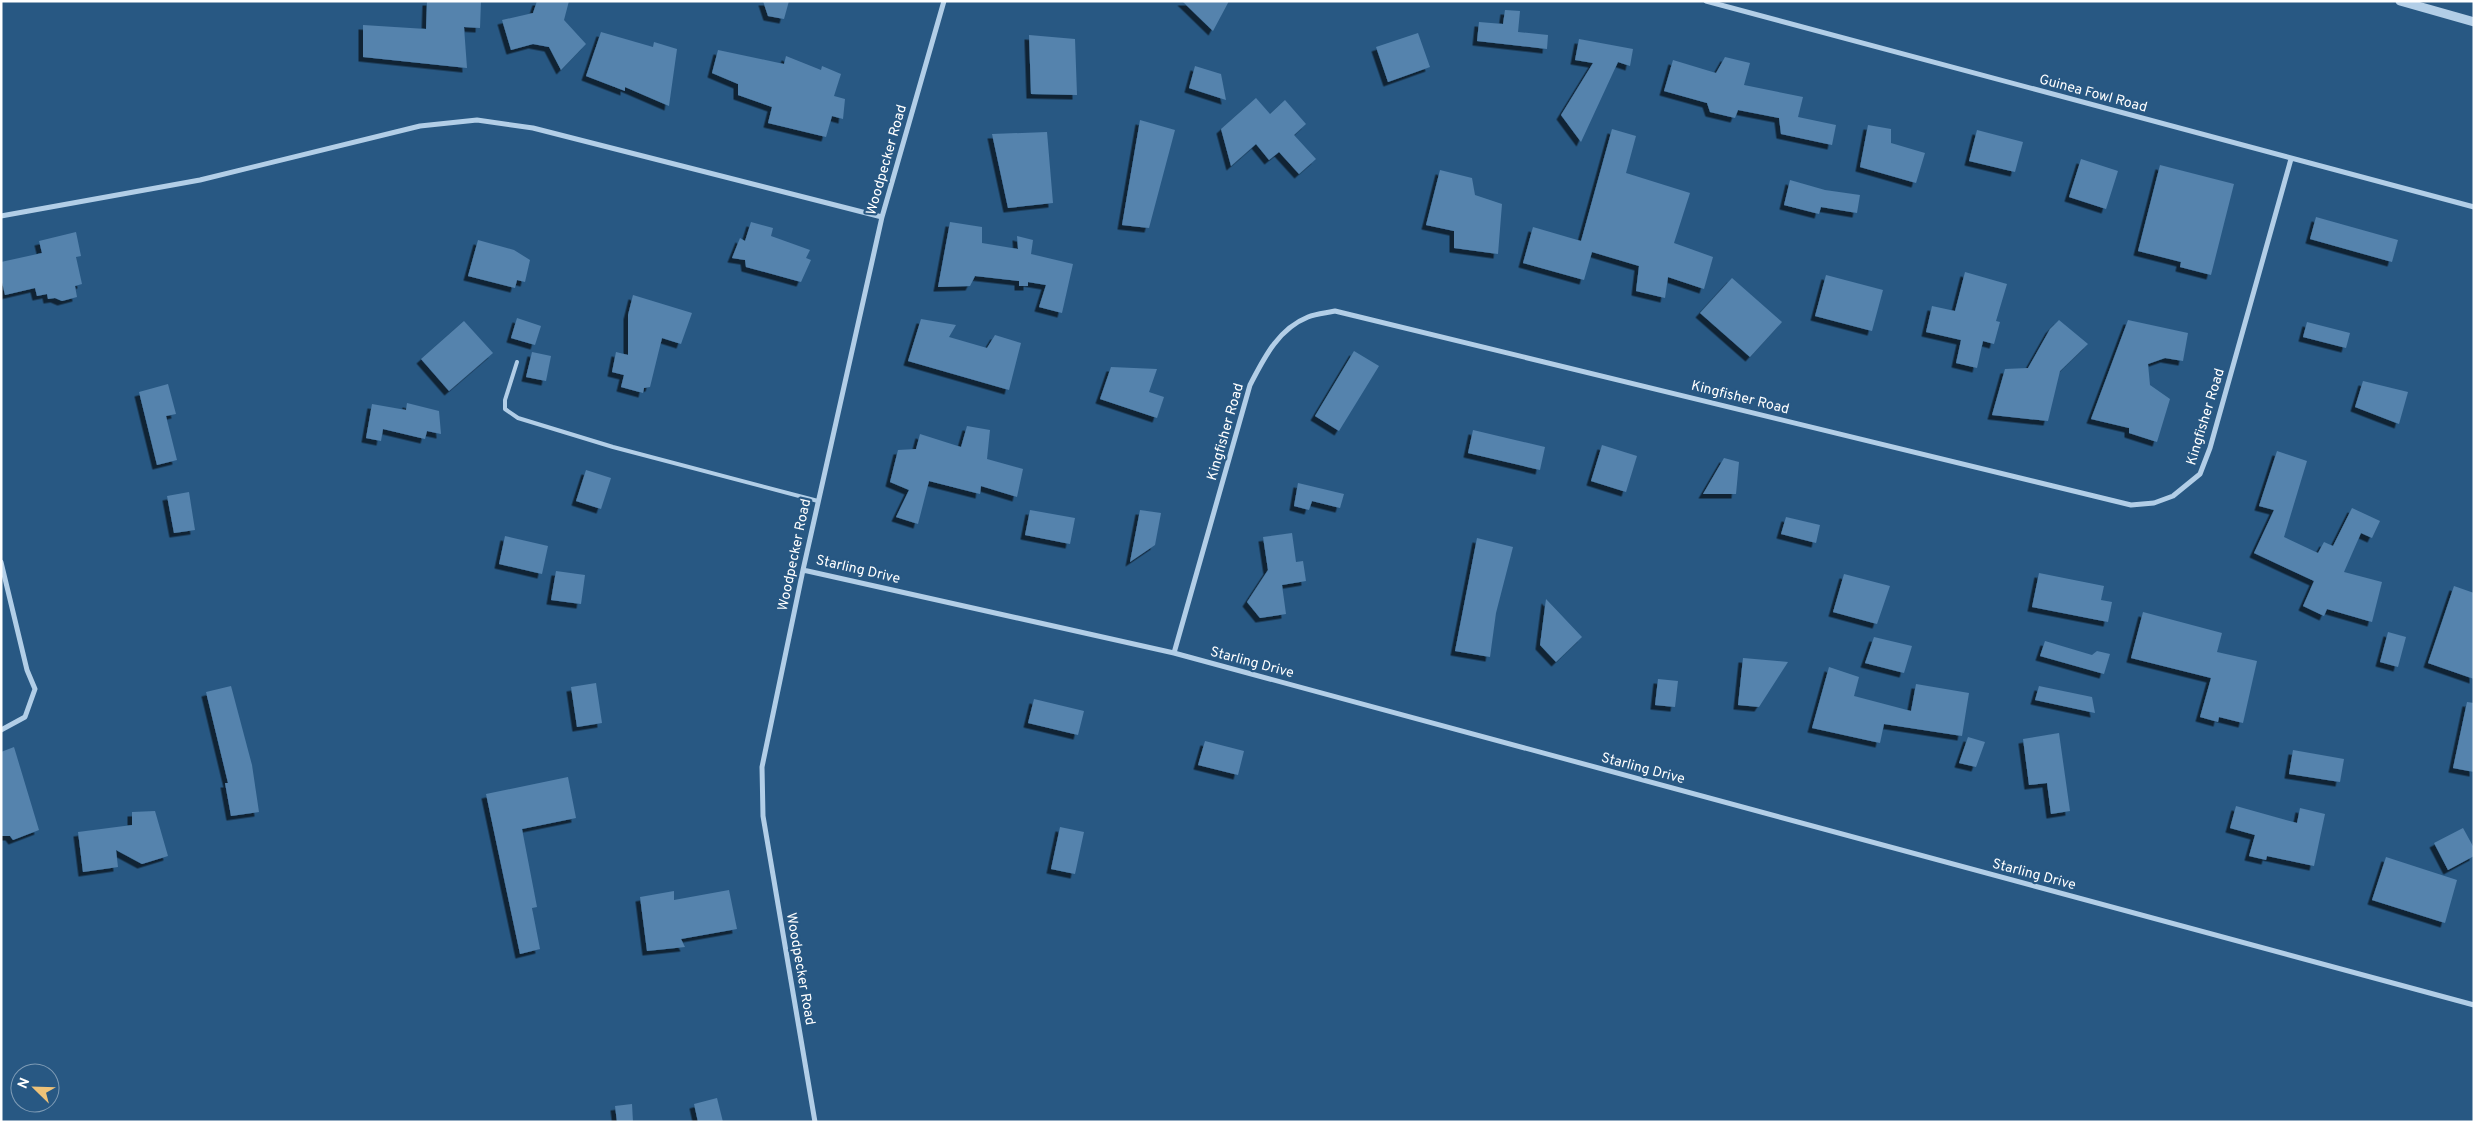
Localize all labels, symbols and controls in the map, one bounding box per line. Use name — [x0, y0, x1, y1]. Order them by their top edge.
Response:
street label: Guinea Fowl Road — [2037, 71, 2149, 117]
street label: Woodpecker Road — [863, 103, 911, 217]
street label: Kingfisher Road — [2183, 366, 2229, 468]
street label: Kingfisher Road — [1689, 378, 1791, 418]
street label: Kingfisher Road — [1204, 381, 1248, 483]
street label: Woodpecker Road — [775, 497, 815, 613]
street label: Starling Drive — [814, 552, 902, 588]
street label: Starling Drive — [1208, 644, 1296, 682]
street label: Starling Drive — [1599, 750, 1687, 788]
street label: Starling Drive — [1990, 856, 2078, 894]
street label: Woodpecker Road — [782, 911, 818, 1027]
north arrow — [10, 1063, 60, 1113]
text: N — [15, 1076, 34, 1091]

